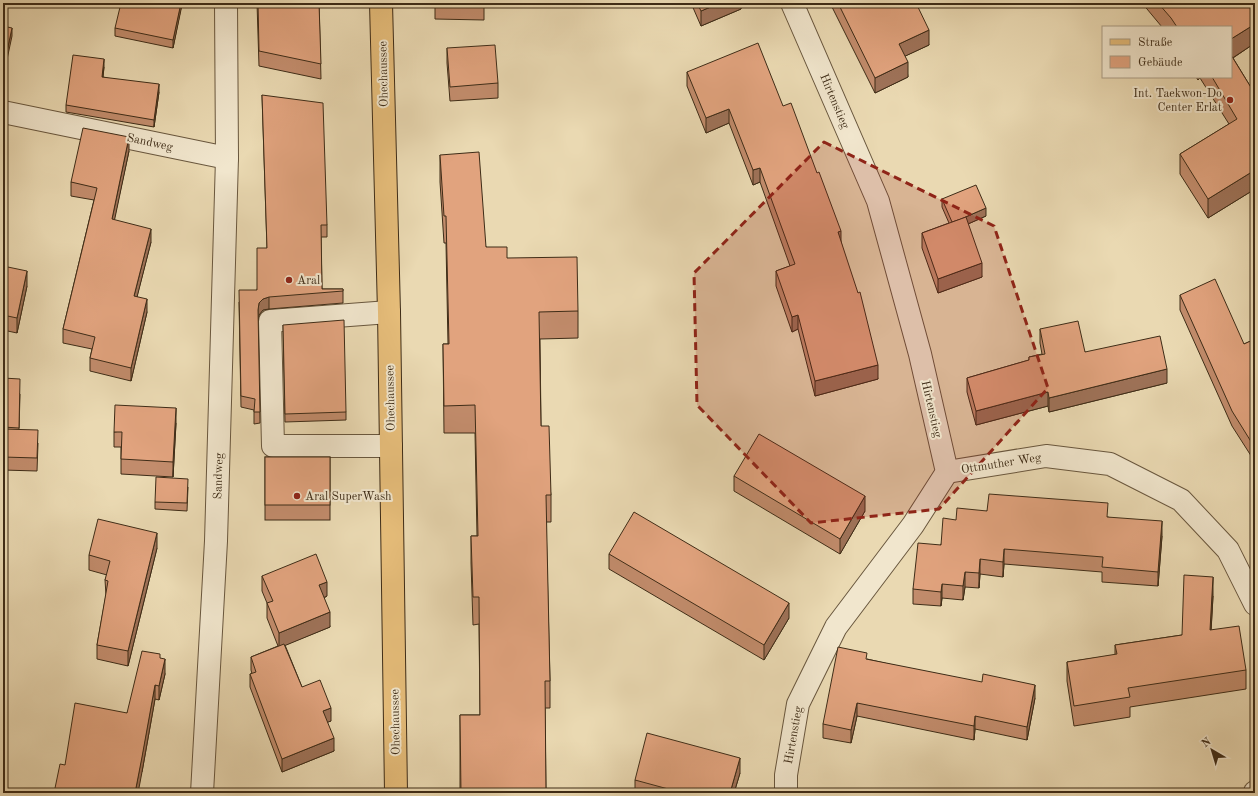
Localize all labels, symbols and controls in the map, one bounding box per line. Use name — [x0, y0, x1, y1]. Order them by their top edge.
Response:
legend — [1102, 26, 1232, 78]
text: Straße — [1138, 37, 1173, 49]
street label: Ohechaussee — [377, 40, 391, 107]
text: Gebäude — [1138, 57, 1183, 69]
street label: Hirtenstieg — [817, 72, 851, 131]
place label: Int. Taekwon-Do Center Erlat — [1133, 88, 1222, 114]
marker: Int. Taekwon-Do Center Erlat — [1225, 95, 1235, 105]
street label: Sandweg — [126, 132, 174, 154]
marker: Aral — [284, 275, 294, 285]
place label: Aral — [297, 275, 320, 287]
street label: Ohechaussee — [384, 364, 398, 431]
street label: Hirtenstieg — [919, 379, 944, 440]
street label: Sandweg — [212, 452, 226, 500]
street label: Ottmuther Weg — [960, 452, 1043, 476]
marker: Aral SuperWash — [292, 491, 302, 501]
place label: Aral SuperWash — [305, 491, 392, 503]
street label: Ohechaussee — [389, 688, 403, 755]
street label: Hirtenstieg — [783, 705, 805, 765]
north arrow — [1192, 730, 1232, 770]
text: N — [1200, 736, 1214, 750]

